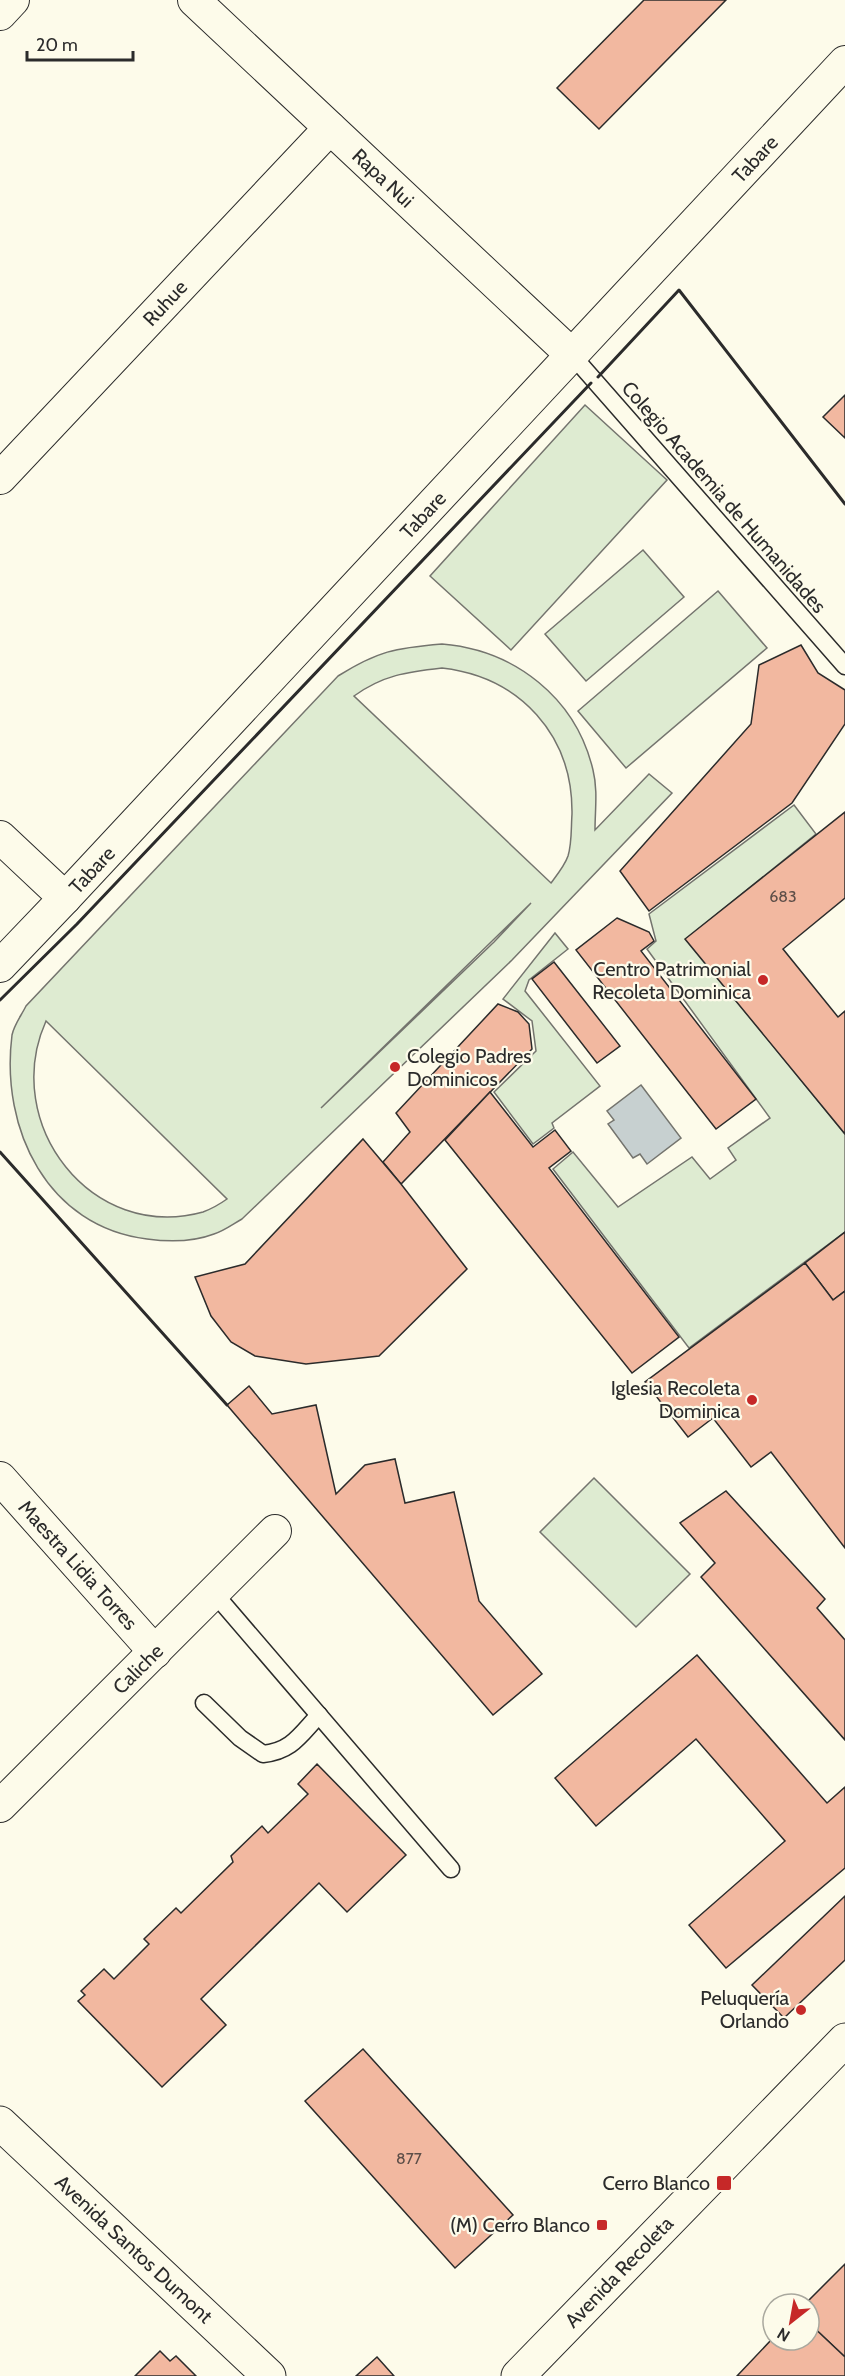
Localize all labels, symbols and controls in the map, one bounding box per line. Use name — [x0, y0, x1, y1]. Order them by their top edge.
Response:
scale bar — [27, 24, 134, 62]
text: 20 m — [36, 34, 78, 56]
street label: Tabare — [727, 130, 783, 188]
street label: Rapa Nui — [347, 144, 419, 212]
street label: Ruhue — [138, 275, 192, 331]
street label: Colegio Academia de Humanidades — [617, 376, 831, 618]
street label: Tabare — [395, 486, 451, 544]
street label: Tabare — [64, 841, 120, 899]
house number: 683 — [769, 887, 797, 906]
place label: Centro Patrimonial Recoleta Dominica — [592, 957, 751, 1004]
marker: Centro Patrimonial Recoleta Dominica — [756, 973, 770, 987]
place label: Colegio Padres Dominicos — [407, 1044, 531, 1091]
marker: Colegio Padres Dominicos — [388, 1060, 402, 1074]
place label: Iglesia Recoleta Dominica — [611, 1376, 740, 1423]
marker: Iglesia Recoleta Dominica — [745, 1393, 759, 1407]
street label: Maestra Lidia Torres — [14, 1495, 142, 1635]
street label: Caliche — [108, 1639, 168, 1699]
place label: Peluquería Orlando — [700, 1986, 789, 2033]
marker: Peluquería Orlando — [794, 2003, 808, 2017]
house number: 877 — [396, 2149, 422, 2168]
street label: Avenida Santos Dumont — [50, 2170, 218, 2328]
place label: Cerro Blanco — [603, 2171, 710, 2195]
marker: Cerro Blanco — [715, 2174, 733, 2192]
street label: Avenida Recoleta — [560, 2211, 678, 2333]
place label: (M) Cerro Blanco — [450, 2213, 590, 2237]
marker: (M) Cerro Blanco — [595, 2218, 609, 2232]
north arrow — [761, 2292, 821, 2352]
text: N — [774, 2323, 793, 2345]

